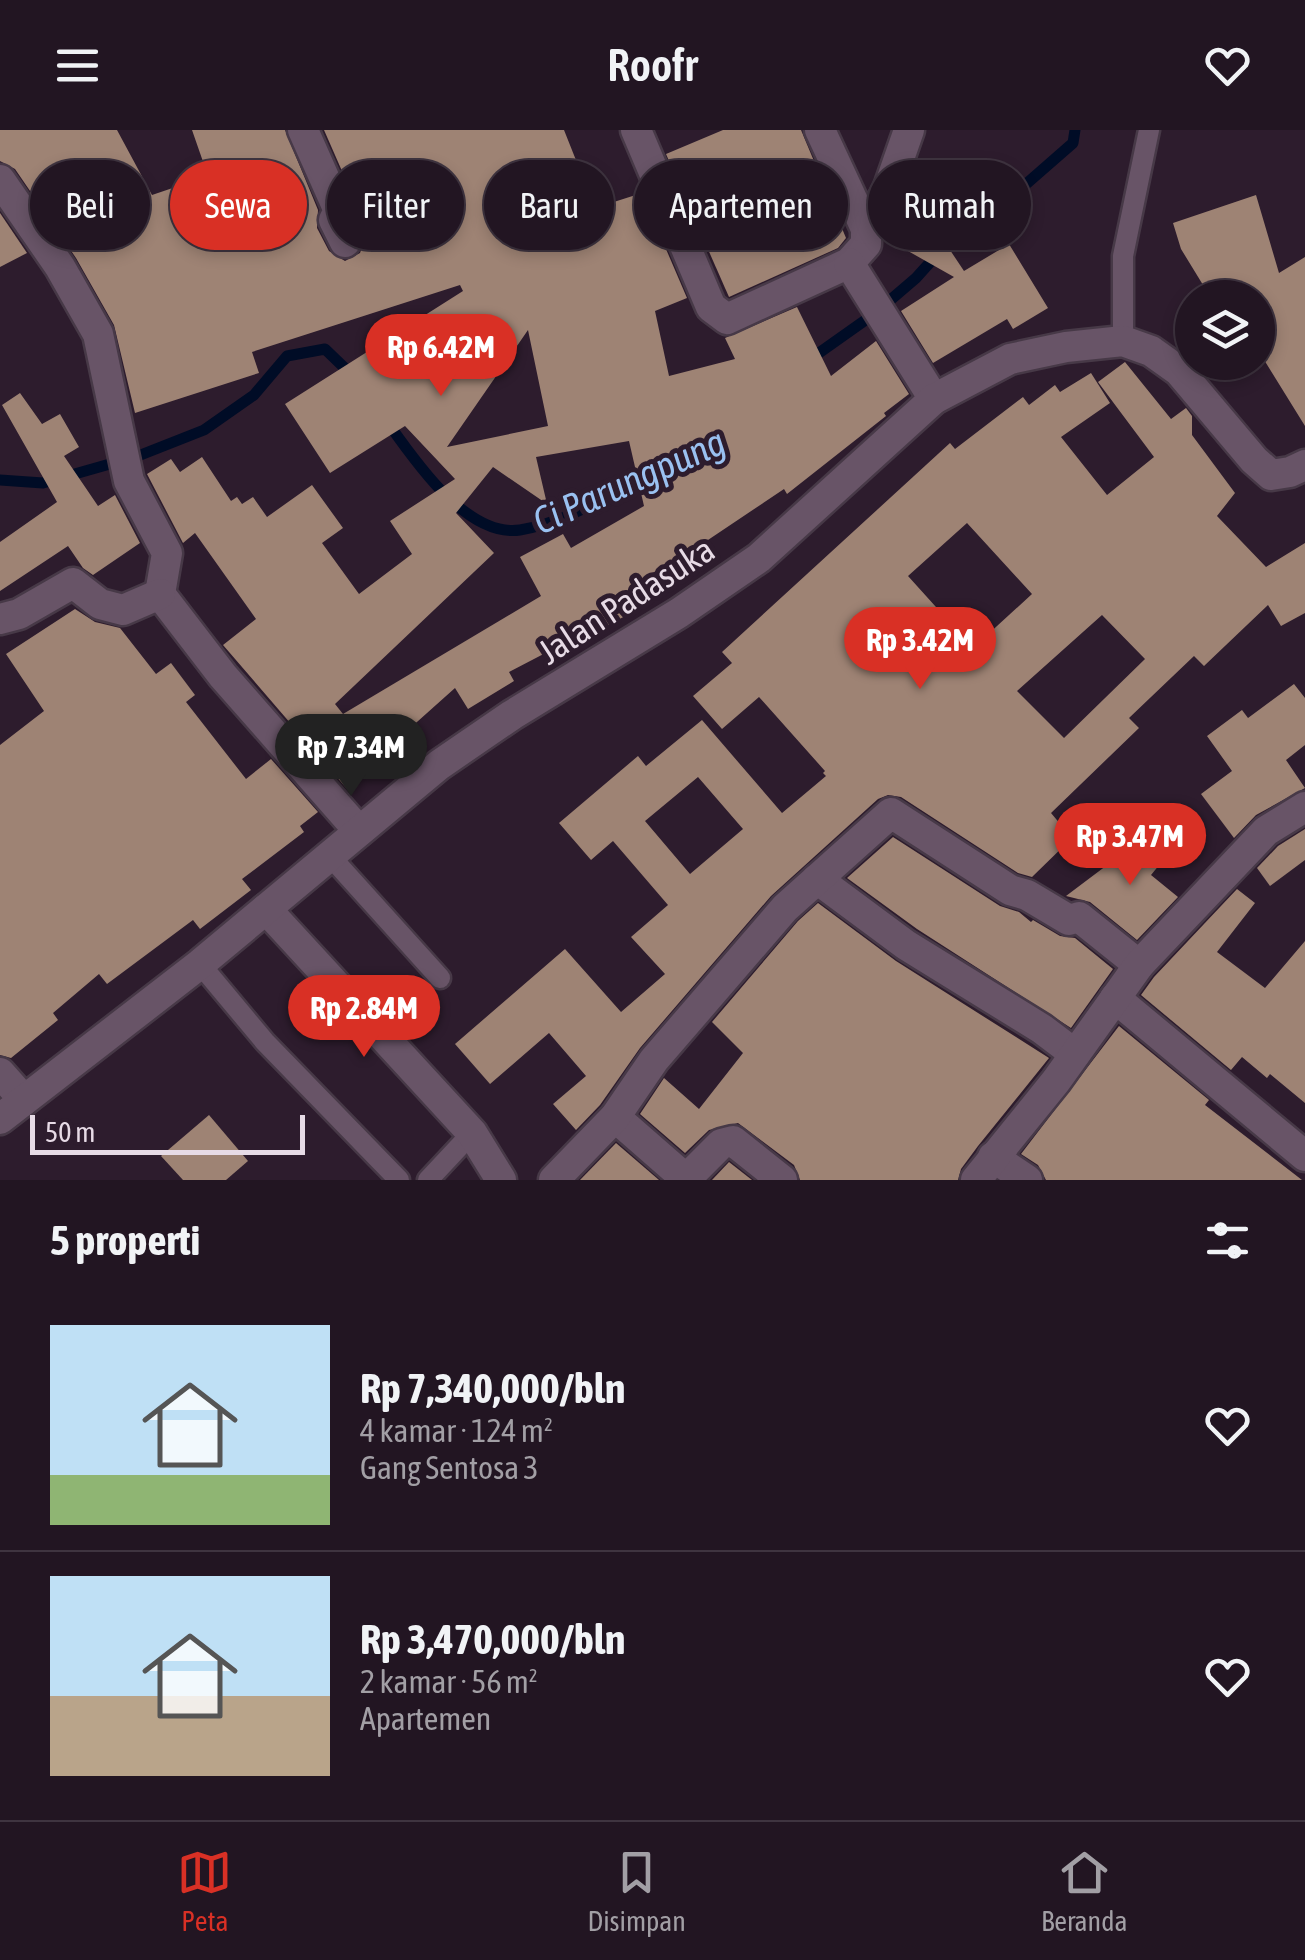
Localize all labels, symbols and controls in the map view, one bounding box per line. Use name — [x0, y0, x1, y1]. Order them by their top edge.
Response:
icon: menu — [50, 38, 105, 93]
icon: heart — [1200, 38, 1255, 93]
text: Roofr — [607, 39, 698, 91]
chip: Beli — [30, 160, 150, 250]
chip: Sewa — [170, 160, 307, 250]
chip: Filter — [327, 160, 464, 250]
chip: Baru — [484, 160, 614, 250]
chip: Apartemen — [634, 160, 848, 250]
chip: Rumah — [868, 160, 1031, 250]
map controls — [1175, 280, 1275, 380]
button: layers — [1175, 280, 1275, 380]
pin: Rp 6.42M — [338, 314, 544, 399]
text: Rp 6.42M — [387, 328, 495, 365]
water label: Ci Parungpung — [526, 420, 732, 542]
street label: Jalan Padasuka — [531, 528, 721, 672]
pin: Rp 3.42M — [817, 607, 1023, 692]
text: Rp 3.42M — [866, 621, 974, 658]
pin: Rp 7.34M — [248, 714, 454, 799]
text: Rp 7.34M — [297, 728, 405, 765]
pin: Rp 3.47M — [1027, 803, 1233, 888]
text: Rp 3.47M — [1076, 817, 1184, 854]
pin: Rp 2.84M — [261, 975, 467, 1060]
text: Rp 2.84M — [310, 989, 418, 1026]
scale bar — [30, 1110, 305, 1154]
text: 50 m — [45, 1116, 95, 1148]
icon: filters — [1200, 1213, 1255, 1268]
text: 5 properti — [50, 1216, 200, 1264]
text: Rp 7,340,000/bln — [360, 1364, 625, 1412]
icon: home — [130, 1365, 250, 1485]
icon: heart — [1200, 1398, 1255, 1453]
text: 4 kamar · 124 m² — [360, 1412, 553, 1449]
text: Gang Sentosa 3 — [360, 1449, 539, 1486]
text: Rp 3,470,000/bln — [360, 1615, 625, 1663]
icon: home — [130, 1616, 250, 1736]
icon: heart — [1200, 1649, 1255, 1704]
text: 2 kamar · 56 m² — [360, 1663, 538, 1700]
text: Apartemen — [360, 1700, 491, 1737]
tab: Peta — [177, 1845, 232, 1937]
tab: Disimpan — [587, 1845, 686, 1937]
tab: Beranda — [1041, 1845, 1127, 1937]

